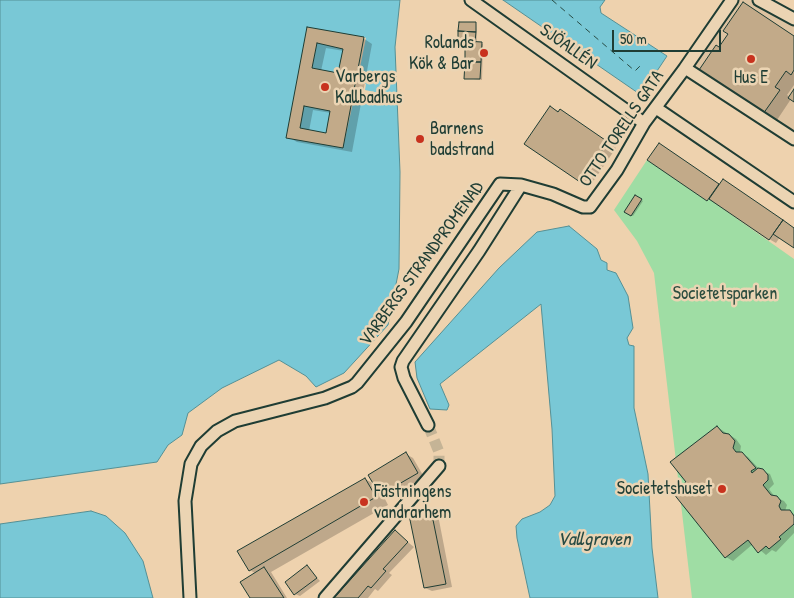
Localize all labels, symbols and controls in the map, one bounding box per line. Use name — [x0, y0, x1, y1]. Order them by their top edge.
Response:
street label: SJÖALLÉN — [535, 20, 601, 74]
scale bar — [614, 20, 723, 52]
text: 50 m — [620, 28, 647, 49]
place label: Rolands Kök & Bar — [409, 32, 474, 74]
marker: Rolands Kök & Bar — [478, 47, 490, 59]
marker: Hus E — [745, 53, 757, 65]
place label: Varbergs Kallbadhus — [335, 66, 402, 108]
street label: OTTO TORELLS GATA — [575, 67, 669, 191]
place label: Hus E — [734, 67, 768, 89]
marker: Varbergs Kallbadhus — [319, 81, 331, 93]
place label: Barnens badstrand — [430, 118, 494, 160]
marker: Barnens badstrand — [414, 133, 426, 145]
street label: VARBERGS STRANDPROMENAD — [355, 178, 489, 350]
park label: Societetsparken — [673, 283, 777, 305]
place label: Societetshuset — [617, 478, 712, 500]
place label: Fästningens vandrarhem — [374, 481, 451, 524]
marker: Societetshuset — [716, 483, 728, 495]
marker: Fästningens vandrarhem — [358, 496, 370, 508]
water label: Vallgraven — [557, 529, 631, 551]

